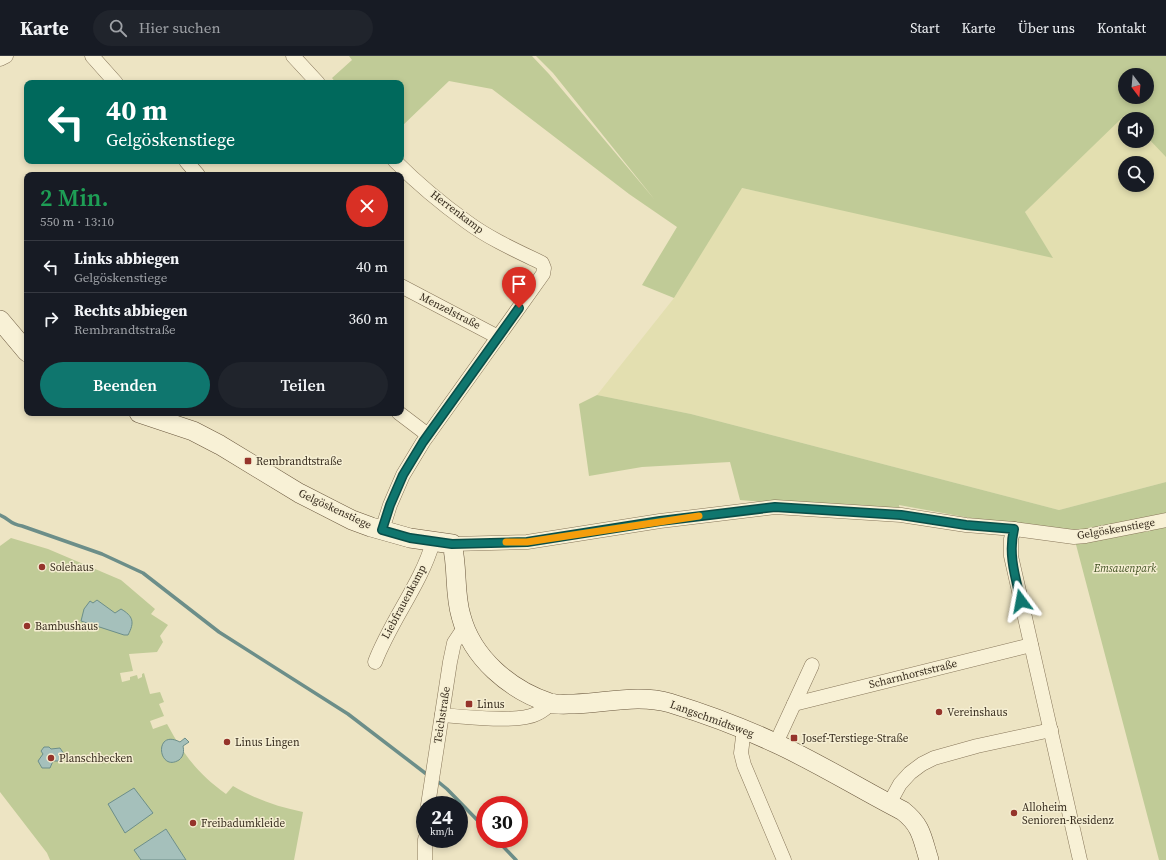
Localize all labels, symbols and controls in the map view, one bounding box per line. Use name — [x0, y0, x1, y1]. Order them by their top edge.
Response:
search box — [93, 10, 373, 46]
text: Karte — [20, 15, 69, 41]
icon: search — [107, 17, 129, 39]
text: Hier suchen — [139, 17, 220, 38]
text: Start — [910, 18, 940, 38]
text: Karte — [962, 18, 996, 38]
text: Über uns — [1018, 18, 1075, 38]
text: Kontakt — [1097, 18, 1146, 38]
north arrow — [1118, 68, 1154, 104]
map controls — [1118, 68, 1154, 192]
text: 40 m — [106, 91, 168, 129]
icon: left — [40, 96, 92, 148]
button: sound — [1118, 112, 1154, 148]
text: Gelgöskenstiege — [106, 127, 235, 152]
button: search — [1118, 156, 1154, 192]
text: 2 Min. — [40, 181, 109, 214]
button: close — [346, 185, 388, 227]
street label: Herrenkamp — [427, 187, 487, 237]
text: 550 m · 13:10 — [40, 213, 114, 230]
text: Links abbiegen — [74, 248, 179, 269]
icon: left — [40, 256, 62, 278]
text: 40 m — [356, 256, 388, 277]
pin — [502, 267, 536, 308]
text: Gelgöskenstiege — [74, 269, 167, 286]
icon: arrive — [508, 273, 530, 295]
street label: Menzelstraße — [417, 289, 483, 333]
text: Rechts abbiegen — [74, 300, 188, 321]
icon: right — [40, 308, 62, 330]
text: 360 m — [348, 308, 388, 329]
text: Rembrandtstraße — [74, 321, 176, 338]
button: Beenden — [40, 362, 210, 408]
button: Teilen — [218, 362, 388, 408]
place label: Rembrandtstraße — [256, 454, 342, 469]
marker: Rembrandtstraße — [243, 456, 253, 466]
street label: Gelgöskenstiege — [296, 486, 374, 533]
street label: Gelgöskenstiege — [1076, 515, 1157, 543]
place label: Solehaus — [50, 560, 94, 575]
park label: Emsauenpark — [1093, 561, 1157, 576]
marker: Solehaus — [37, 562, 47, 572]
street label: Liebfrauenkamp — [378, 562, 430, 642]
position arrow — [1000, 580, 1042, 622]
place label: Bambushaus — [35, 619, 98, 634]
marker: Bambushaus — [22, 621, 32, 631]
street label: Scharnhorststraße — [867, 656, 959, 692]
street label: Teichstraße — [430, 685, 454, 744]
place label: Linus — [477, 697, 505, 712]
street label: Langschmidtsweg — [668, 697, 756, 741]
marker: Linus — [464, 699, 474, 709]
place label: Vereinshaus — [947, 705, 1008, 720]
marker: Vereinshaus — [934, 707, 944, 717]
place label: Josef-Terstiege-Straße — [801, 731, 909, 746]
marker: Josef-Terstiege-Straße — [789, 733, 799, 743]
place label: Linus Lingen — [235, 735, 300, 750]
marker: Linus Lingen — [222, 737, 232, 747]
place label: Planschbecken — [59, 751, 133, 766]
marker: Planschbecken — [46, 753, 56, 763]
speed limit sign: 30 — [476, 796, 528, 848]
place label: Alloheim Senioren-Residenz — [1022, 800, 1114, 828]
text: 24 — [431, 803, 453, 831]
marker: Alloheim Senioren-Residenz — [1009, 808, 1019, 818]
place label: Freibadumkleide — [201, 816, 285, 831]
marker: Freibadumkleide — [188, 818, 198, 828]
text: km/h — [430, 825, 454, 838]

